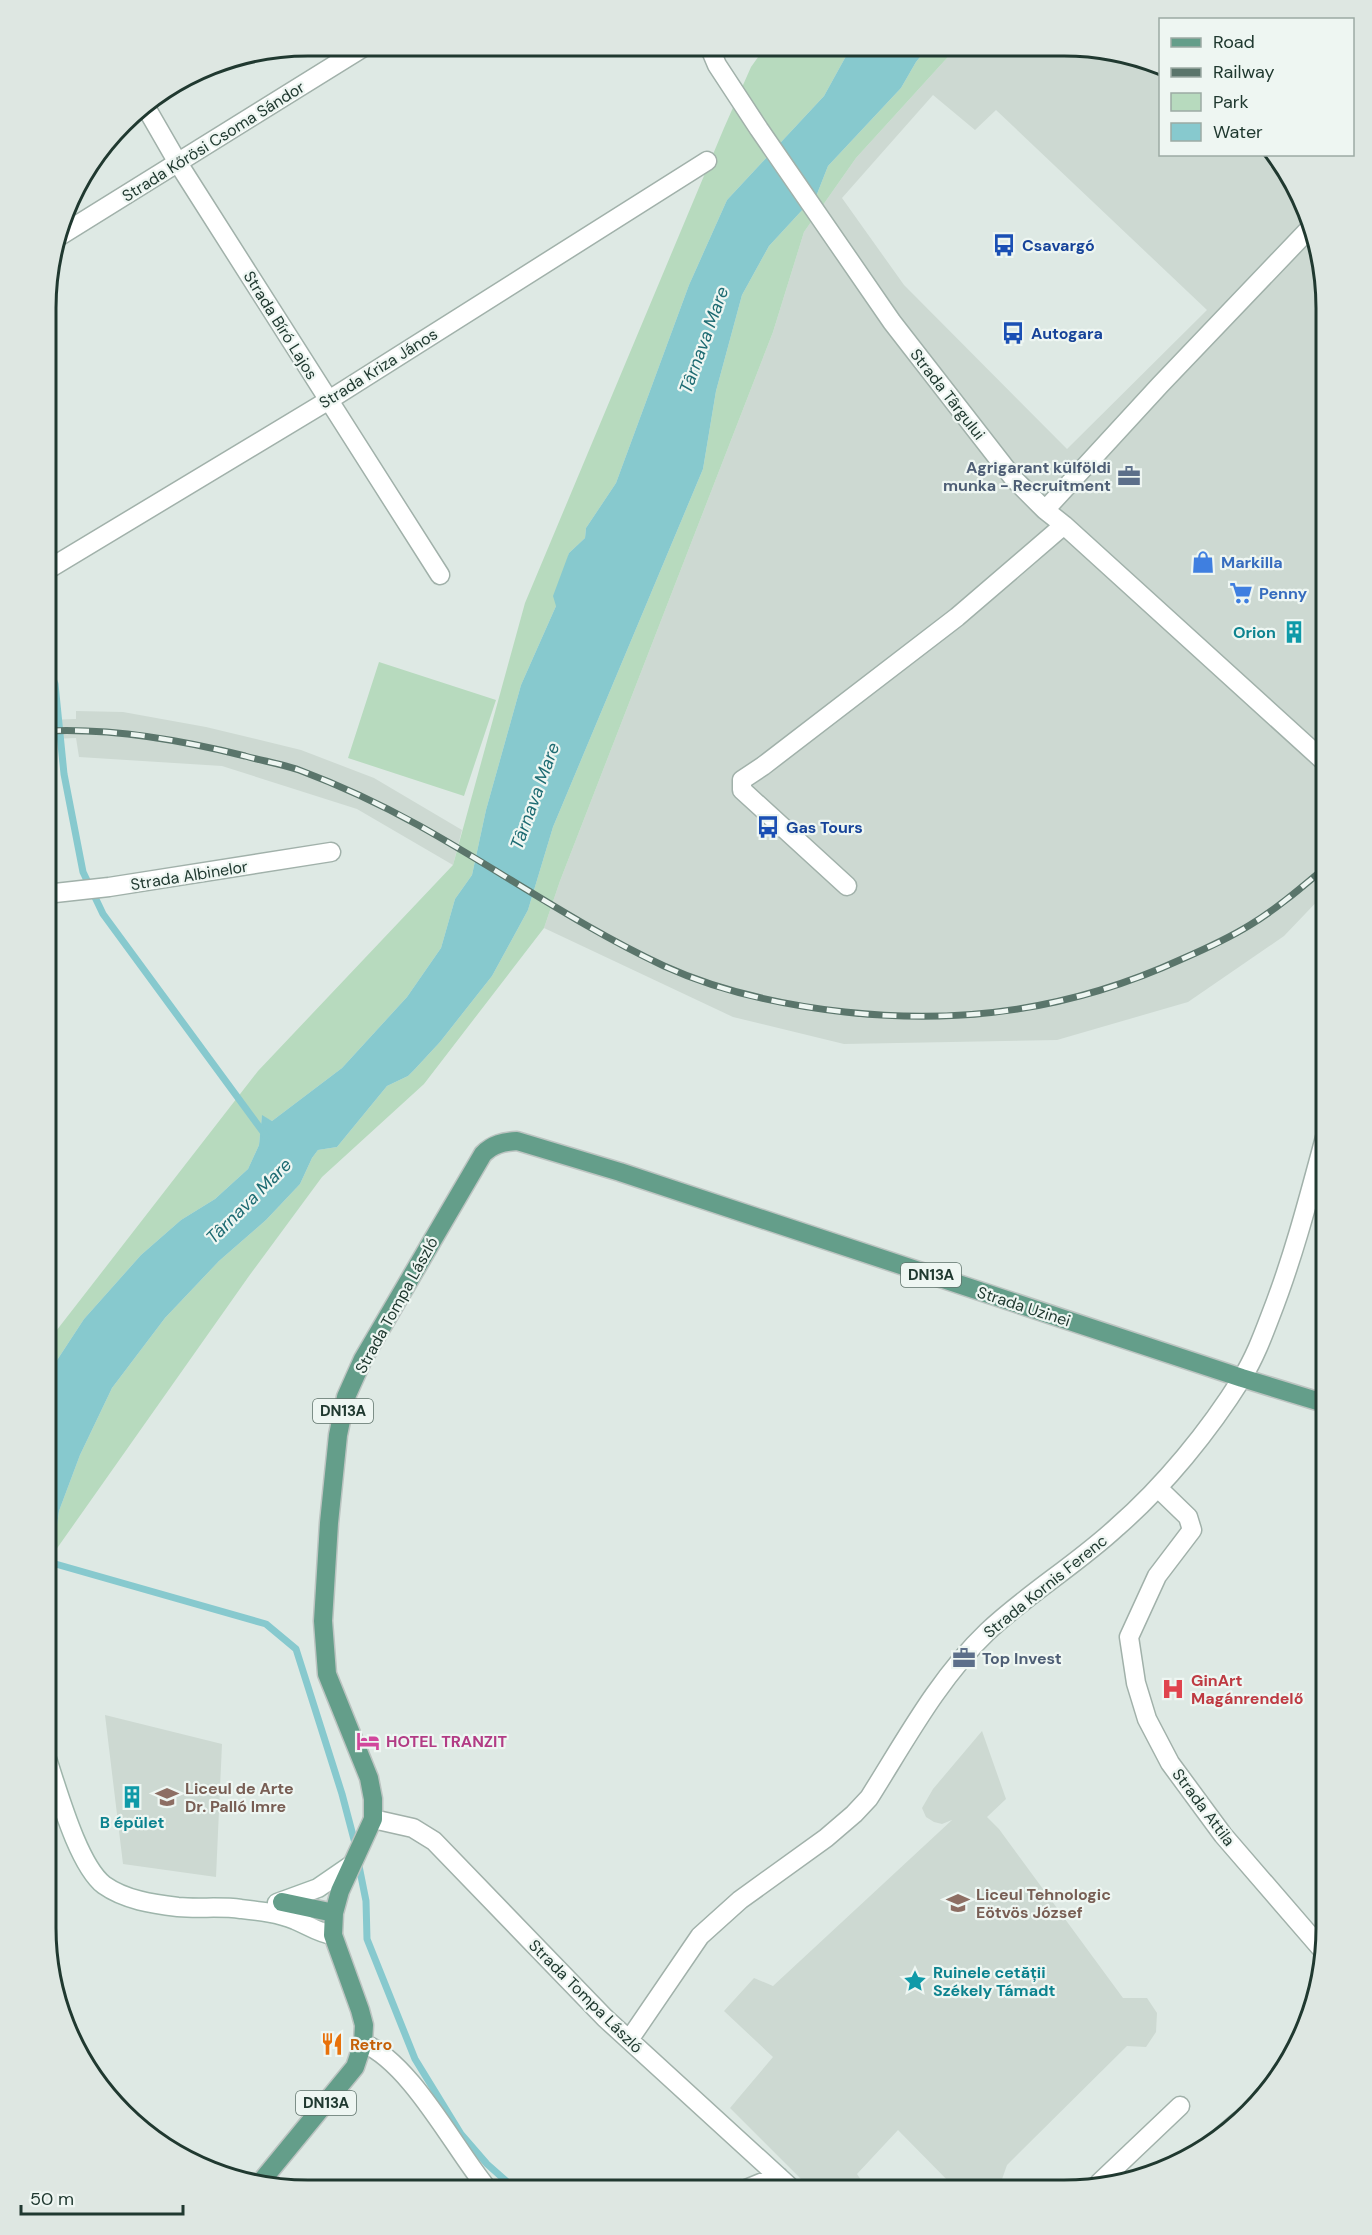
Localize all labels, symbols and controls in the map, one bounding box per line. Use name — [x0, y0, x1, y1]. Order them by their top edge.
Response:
legend — [1159, 18, 1354, 156]
text: Road — [1213, 30, 1255, 54]
text: Railway — [1213, 60, 1275, 84]
street label: Strada Kőrösi Csoma Sándor — [118, 76, 309, 206]
text: Park — [1213, 90, 1249, 114]
text: Water — [1213, 120, 1263, 144]
bus stop icon: Csavargó — [991, 232, 1017, 258]
place label: Csavargó — [1022, 235, 1095, 256]
street label: Strada Bíró Lajos — [239, 267, 322, 384]
water label: Târnava Mare — [674, 283, 734, 397]
bus stop icon: Autogara — [1000, 320, 1026, 346]
street label: Strada Kriza János — [315, 323, 441, 413]
place label: Autogara — [1031, 323, 1103, 344]
street label: Strada Târgului — [905, 344, 990, 444]
place label: Agrigarant külföldi munka - Recruitment — [943, 457, 1111, 496]
office icon: Agrigarant külföldi munka - Recruitment — [1116, 463, 1142, 489]
shop icon: Markilla — [1190, 549, 1216, 575]
place label: Markilla — [1221, 552, 1283, 573]
supermarket icon: Penny — [1228, 580, 1254, 606]
place label: Penny — [1259, 583, 1308, 604]
building icon: Orion — [1281, 619, 1307, 645]
place label: Orion — [1233, 622, 1276, 643]
water label: Târnava Mare — [505, 739, 565, 853]
bus stop icon: Gas Tours — [755, 814, 781, 840]
place label: Gas Tours — [786, 817, 863, 838]
street label: Strada Albinelor — [129, 856, 249, 895]
water label: Târnava Mare — [201, 1153, 297, 1249]
street label: Strada Tompa László — [350, 1233, 443, 1377]
road number: DN13A — [901, 1263, 961, 1287]
street label: Strada Uzinei — [975, 1282, 1073, 1331]
road number: DN13A — [313, 1399, 373, 1423]
street label: Strada Kornis Ferenc — [979, 1530, 1111, 1643]
office icon: Top Invest — [951, 1645, 977, 1671]
place label: Top Invest — [982, 1648, 1062, 1669]
place label: GinArt Magánrendelő — [1191, 1670, 1303, 1709]
hospital icon: GinArt Magánrendelő — [1160, 1676, 1186, 1702]
hotel icon: HOTEL TRANZIT — [355, 1728, 381, 1754]
place label: HOTEL TRANZIT — [386, 1731, 507, 1752]
street label: Strada Attila — [1168, 1764, 1240, 1850]
place label: Liceul de Arte Dr. Palló Imre — [185, 1778, 294, 1817]
building icon: B épület — [119, 1784, 145, 1810]
school or university icon: Liceul de Arte Dr. Palló Imre — [154, 1784, 180, 1810]
place label: B épület — [100, 1812, 164, 1833]
place label: Liceul Tehnologic Eötvös József — [976, 1884, 1111, 1923]
school or university icon: Liceul Tehnologic Eötvös József — [945, 1890, 971, 1916]
street label: Strada Tompa László — [524, 1935, 647, 2058]
place label: Ruinele cetății Székely Támadt — [933, 1962, 1055, 2001]
place icon: Ruinele cetății Székely Támadt — [902, 1968, 928, 1994]
restaurant icon: Retro — [319, 2031, 345, 2057]
place label: Retro — [350, 2034, 392, 2055]
road number: DN13A — [296, 2091, 356, 2115]
scale bar — [21, 2178, 183, 2216]
text: 50 m — [30, 2187, 74, 2211]

